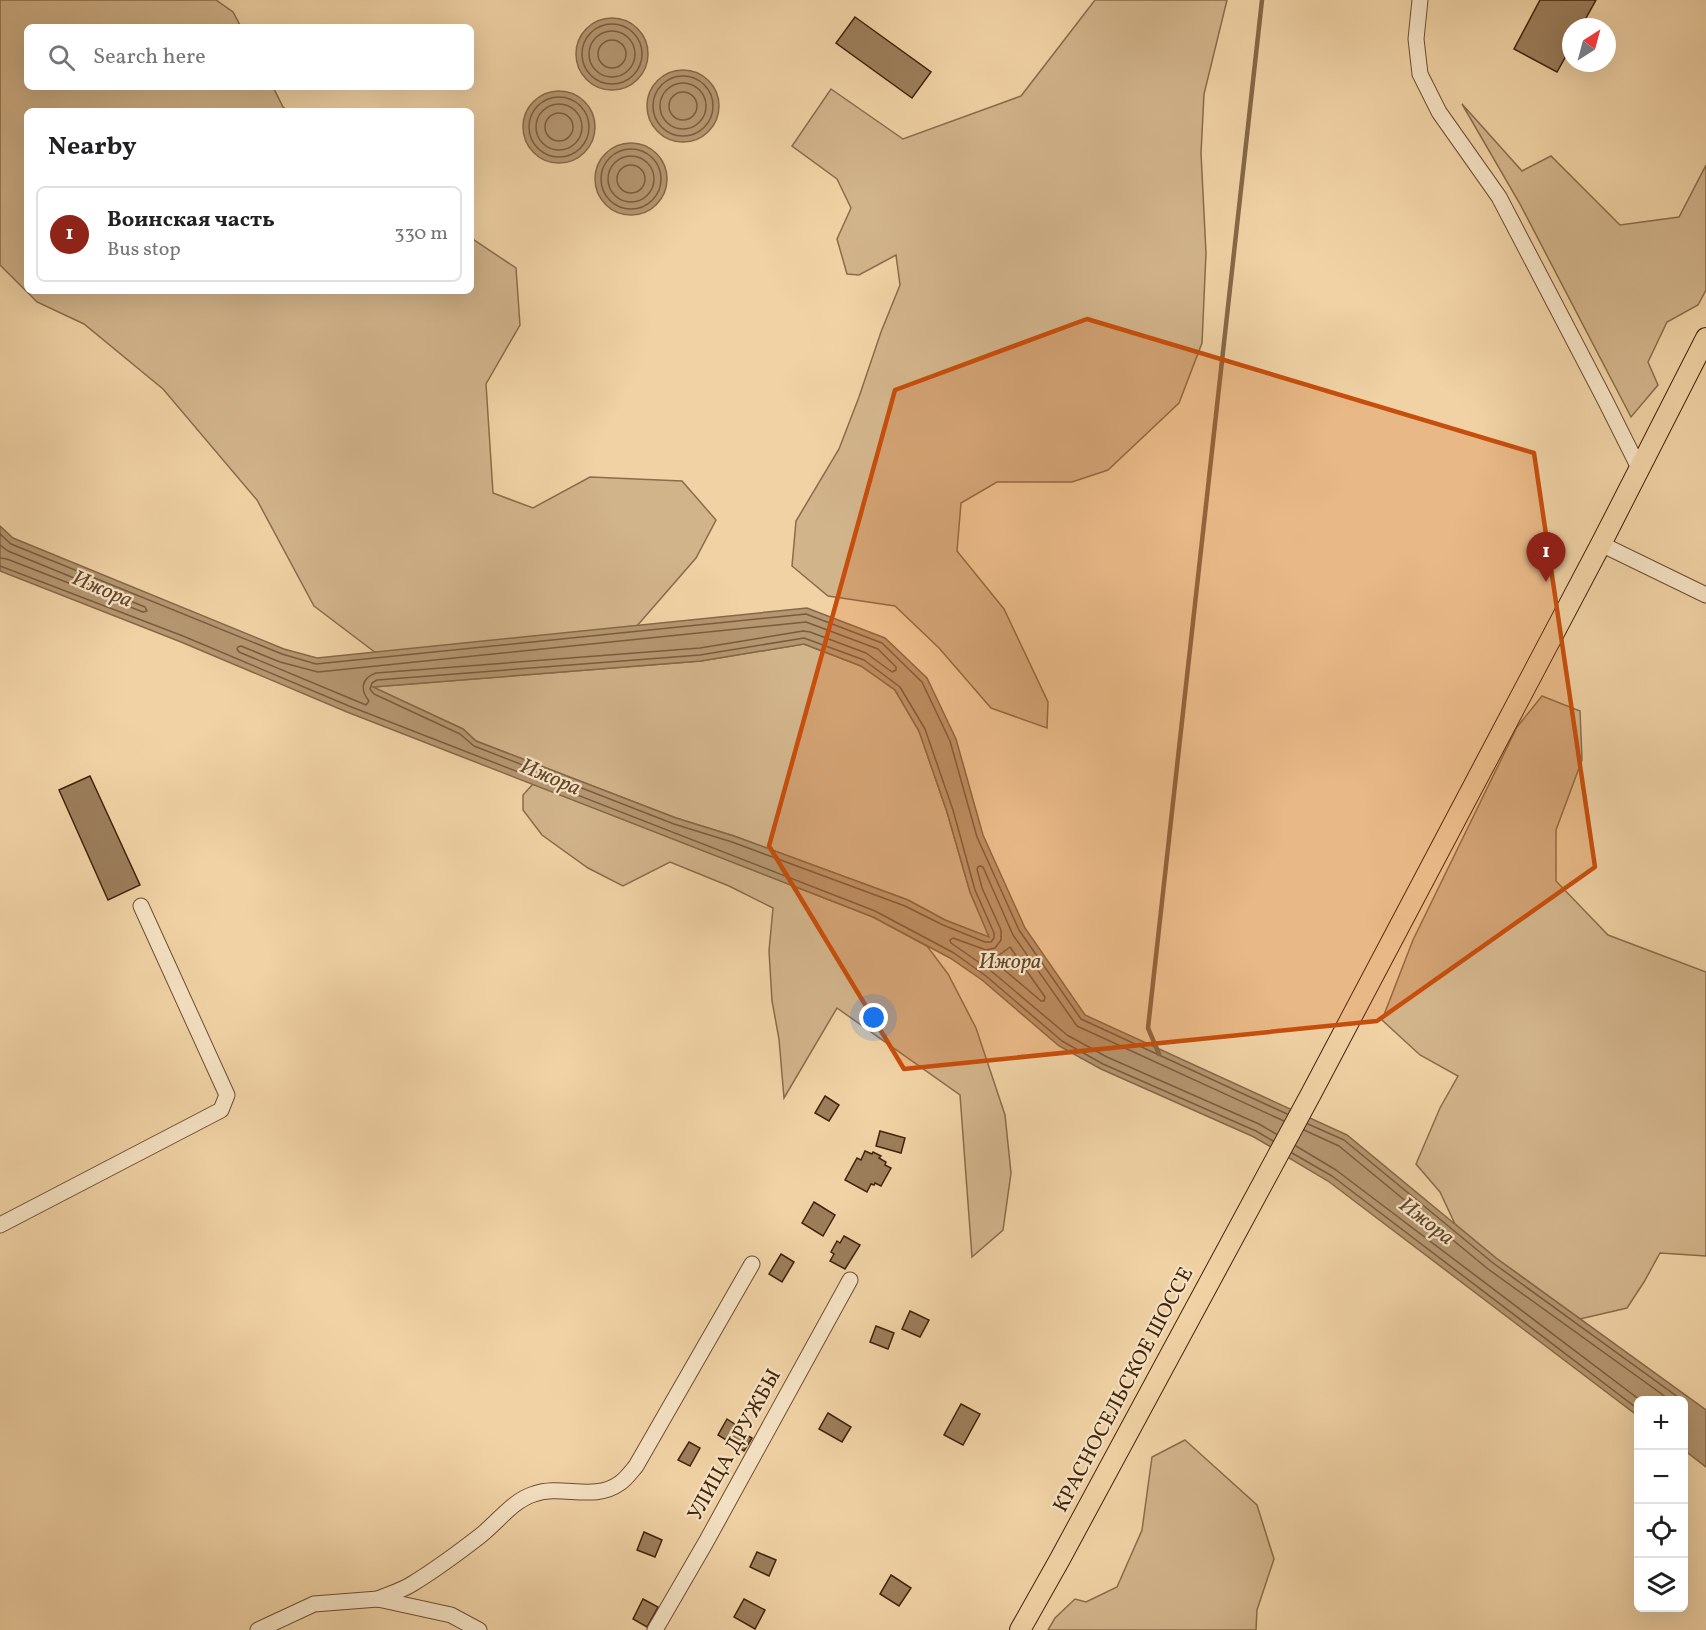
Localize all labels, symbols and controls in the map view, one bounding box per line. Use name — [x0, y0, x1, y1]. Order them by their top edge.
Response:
north arrow — [1562, 18, 1616, 72]
search box — [24, 24, 474, 90]
icon: search — [45, 41, 78, 74]
text: Search here — [93, 42, 206, 73]
text: Nearby — [48, 129, 137, 165]
text: Воинская часть — [107, 205, 275, 236]
text: 1 — [65, 220, 74, 248]
text: 330 m — [394, 220, 448, 248]
text: Bus stop — [107, 236, 181, 264]
pin: 1 — [1526, 532, 1566, 582]
water label: Ижора — [67, 563, 137, 617]
water label: Ижора — [515, 751, 585, 805]
water label: Ижора — [979, 947, 1041, 978]
your location — [859, 1003, 888, 1032]
water label: Ижора — [1392, 1190, 1460, 1254]
street label: КРАСНОСЕЛЬСКОЕ ШОССЕ — [1047, 1262, 1201, 1518]
street label: УЛИЦА ДРУЖБЫ — [681, 1364, 789, 1526]
map controls — [1634, 1396, 1688, 1612]
button: + — [1634, 1396, 1688, 1450]
button: − — [1634, 1450, 1688, 1504]
button: locate — [1634, 1504, 1688, 1558]
button: layers — [1634, 1558, 1688, 1612]

